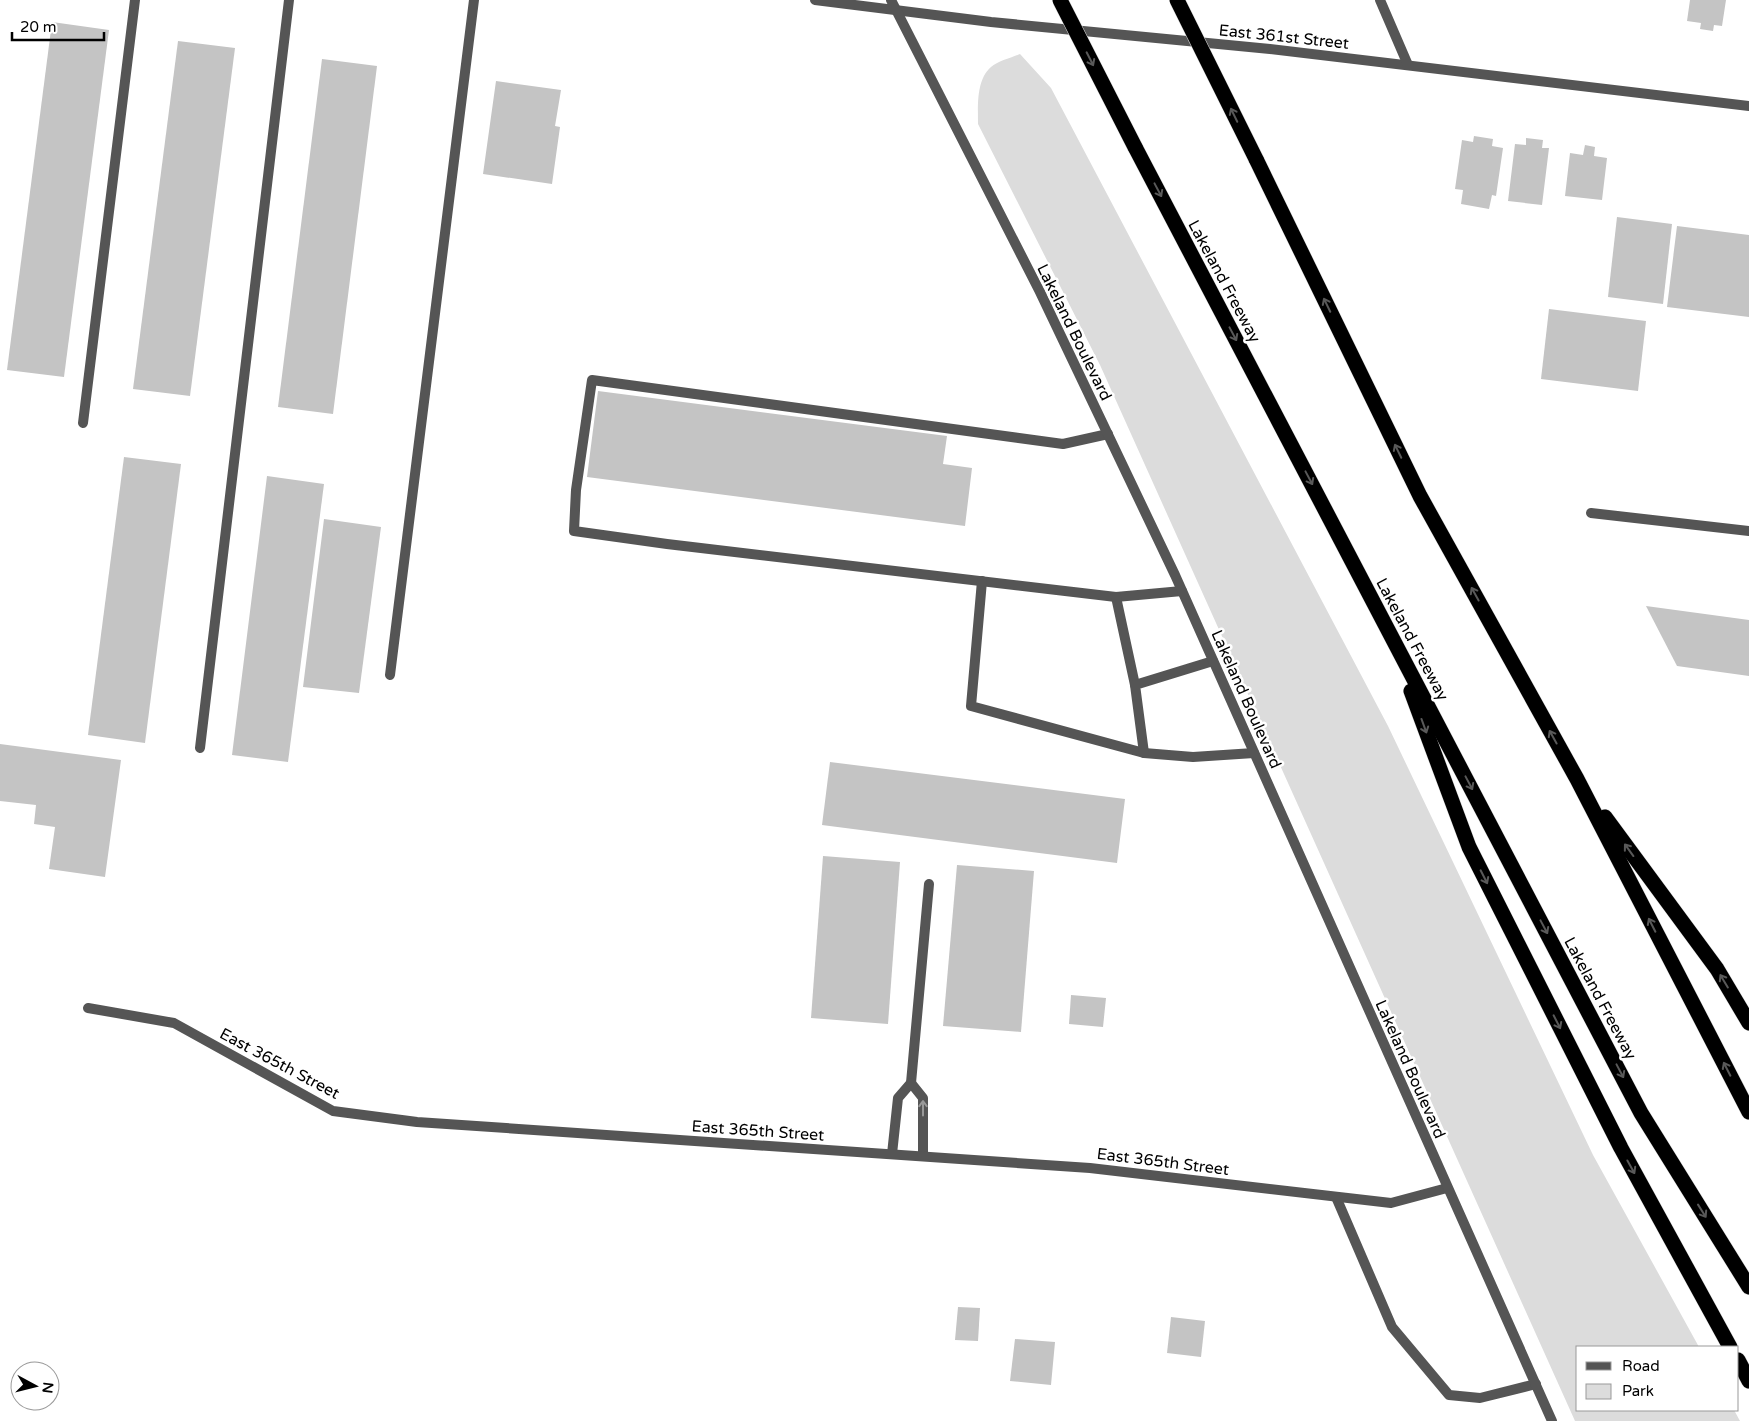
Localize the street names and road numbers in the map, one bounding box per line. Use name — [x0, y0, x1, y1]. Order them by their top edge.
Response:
street label: East 361st Street — [1218, 20, 1350, 54]
street label: Lakeland Freeway — [1183, 217, 1265, 347]
street label: Lakeland Boulevard — [1032, 261, 1116, 404]
street label: Lakeland Freeway — [1371, 575, 1453, 705]
street label: Lakeland Boulevard — [1207, 627, 1286, 772]
street label: Lakeland Freeway — [1559, 934, 1641, 1064]
street label: Lakeland Boulevard — [1371, 997, 1450, 1142]
street label: East 365th Street — [216, 1024, 343, 1104]
street label: East 365th Street — [691, 1116, 825, 1146]
street label: East 365th Street — [1096, 1144, 1230, 1180]

